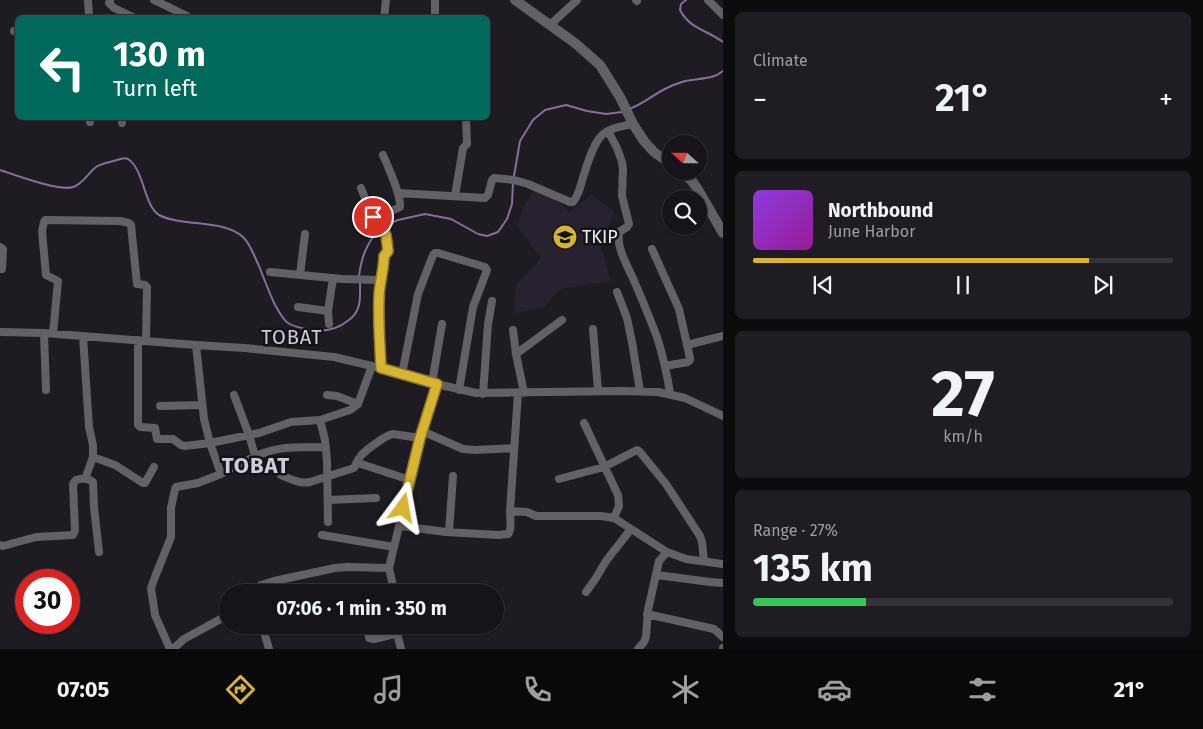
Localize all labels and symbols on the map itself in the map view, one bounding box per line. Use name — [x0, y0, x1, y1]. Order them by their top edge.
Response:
north arrow — [662, 135, 708, 180]
pin — [352, 196, 394, 238]
school or university icon: TKIP — [552, 224, 578, 250]
place label: TKIP — [582, 226, 618, 248]
district label: TOBAT — [261, 325, 323, 349]
district label: TOBAT — [222, 452, 290, 479]
position arrow — [376, 481, 428, 533]
speed limit sign: 30 — [15, 569, 80, 634]

